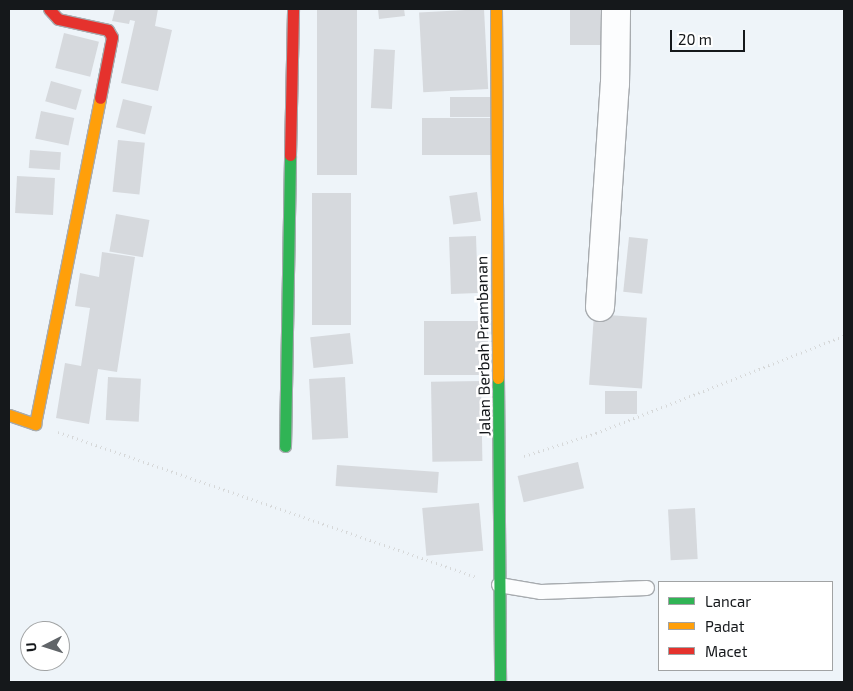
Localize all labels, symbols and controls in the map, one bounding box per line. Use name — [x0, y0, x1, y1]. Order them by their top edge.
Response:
scale bar — [673, 20, 748, 52]
text: 20 m — [678, 30, 712, 48]
street label: Jalan Berbah Prambanan — [472, 256, 494, 436]
legend — [658, 581, 833, 671]
text: Lancar — [705, 592, 751, 610]
text: Padat — [705, 617, 745, 635]
north arrow — [20, 621, 70, 671]
text: U — [22, 642, 39, 653]
text: Macet — [705, 642, 747, 660]

